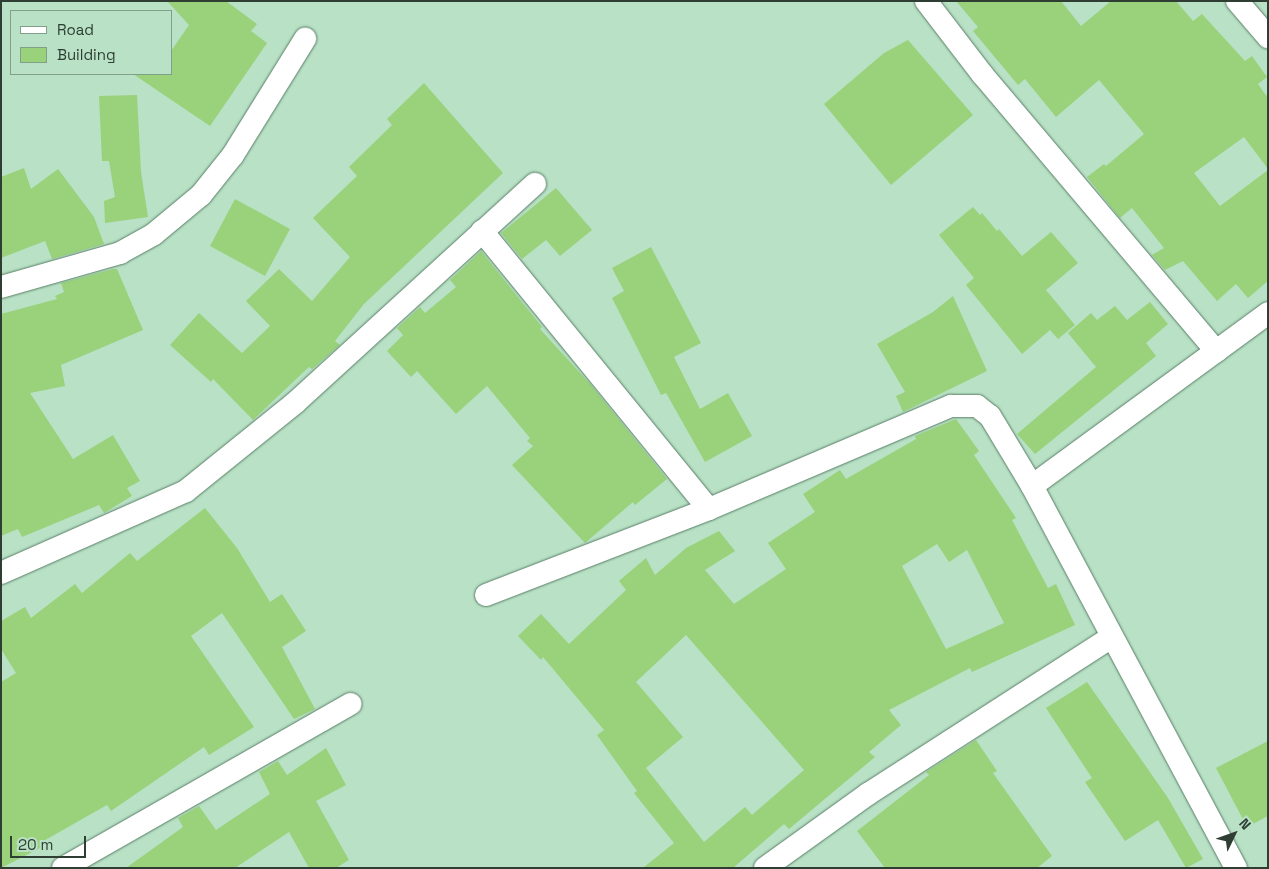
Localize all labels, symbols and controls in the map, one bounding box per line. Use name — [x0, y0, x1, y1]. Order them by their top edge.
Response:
legend — [10, 10, 172, 75]
text: Road — [57, 20, 94, 39]
text: Building — [57, 45, 116, 64]
north arrow — [1209, 809, 1259, 859]
text: N — [1235, 814, 1255, 833]
scale bar — [12, 826, 89, 858]
text: 20 m — [18, 835, 53, 854]

